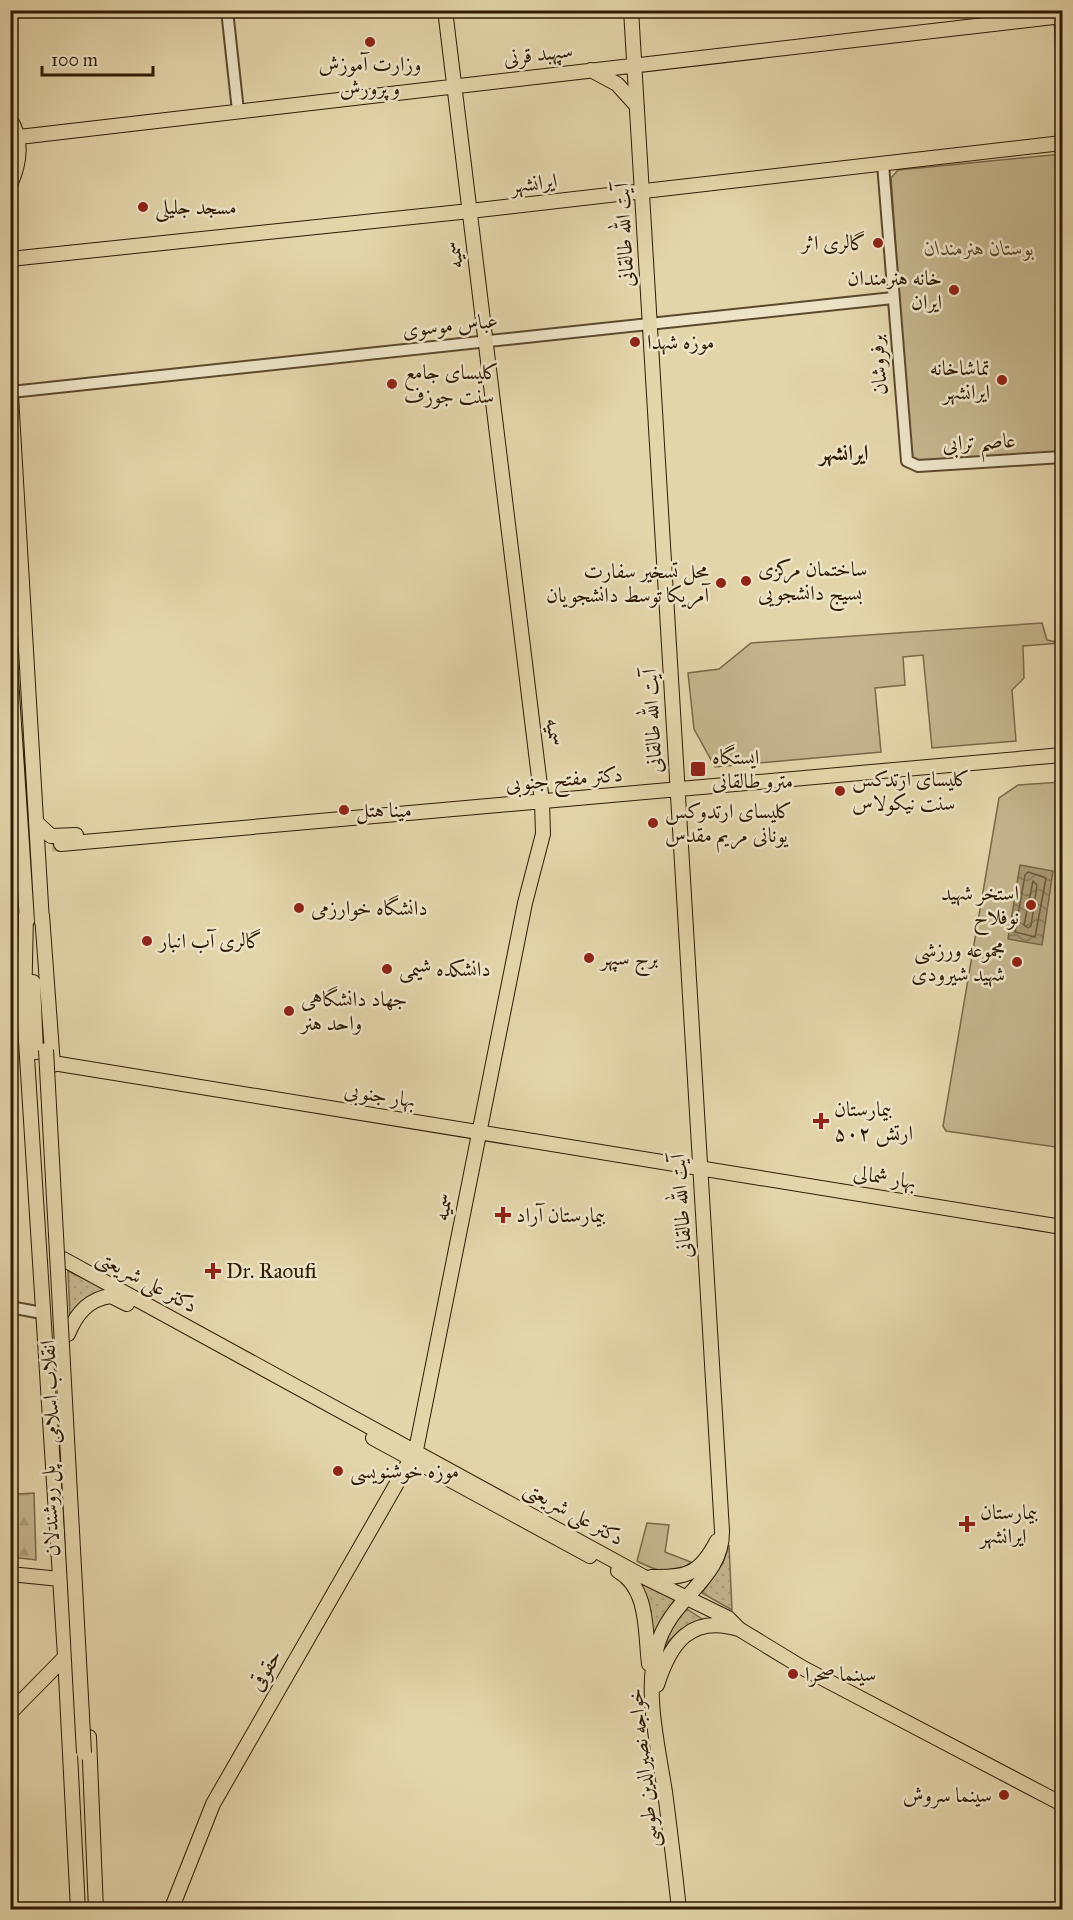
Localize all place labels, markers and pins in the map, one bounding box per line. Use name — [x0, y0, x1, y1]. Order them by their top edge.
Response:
marker: وزارت آموزش و پرورش — [363, 35, 377, 49]
place label: وزارت آموزش و پرورش — [319, 51, 421, 101]
place label: مسجد جلیلی — [155, 194, 237, 223]
marker: مسجد جلیلی — [136, 200, 150, 214]
place label: گالری اثر — [799, 230, 866, 256]
marker: گالری اثر — [871, 236, 885, 250]
place label: خانه هنرمندان ایران — [847, 265, 942, 315]
marker: خانه هنرمندان ایران — [947, 283, 961, 297]
place label: موزه شهدا — [647, 329, 714, 356]
marker: موزه شهدا — [628, 335, 642, 349]
place label: تماشاخانه ایرانشهر — [930, 355, 990, 406]
place label: کلیسای جامع سنت جوزف — [404, 359, 499, 409]
marker: تماشاخانه ایرانشهر — [995, 373, 1009, 387]
marker: کلیسای جامع سنت جوزف — [385, 377, 399, 391]
place label: ساختمان مرکزی بسیج دانشجویی — [758, 556, 867, 612]
place label: محل تسخیر سفارت آمریکا توسط دانشجویان — [546, 558, 711, 610]
marker: ساختمان مرکزی بسیج دانشجویی — [739, 574, 753, 588]
marker: محل تسخیر سفارت آمریکا توسط دانشجویان — [714, 576, 728, 590]
place label: ایستگاه مترو طالقانی — [712, 744, 793, 794]
marker: ایستگاه مترو طالقانی — [689, 760, 707, 778]
place label: کلیسای ارتدکس سنت نیکولاس — [852, 766, 970, 816]
marker: کلیسای ارتدکس سنت نیکولاس — [833, 784, 847, 798]
place label: مینا هتل — [356, 797, 412, 825]
place label: کلیسای ارتدوکس یونانی مریم مقدس — [665, 798, 792, 853]
marker: مینا هتل — [337, 803, 351, 817]
marker: کلیسای ارتدوکس یونانی مریم مقدس — [646, 816, 660, 830]
place label: استخر شهید نوفلاح — [941, 880, 1019, 936]
place label: دانشگاه خوارزمی — [311, 895, 428, 921]
marker: استخر شهید نوفلاح — [1024, 898, 1038, 912]
marker: دانشگاه خوارزمی — [292, 901, 306, 915]
place label: گالری آب انبار — [157, 928, 262, 954]
marker: گالری آب انبار — [140, 934, 154, 948]
place label: مجموعه ورزشی شهید شیرودی — [911, 937, 1005, 988]
place label: برج سپهر — [599, 945, 658, 977]
marker: برج سپهر — [582, 951, 596, 965]
marker: مجموعه ورزشی شهید شیرودی — [1010, 955, 1024, 969]
place label: دانشکده شیمی — [399, 956, 491, 983]
marker: دانشکده شیمی — [380, 962, 394, 976]
place label: جهاد دانشگاهی واحد هنر — [299, 986, 407, 1036]
marker: جهاد دانشگاهی واحد هنر — [282, 1004, 296, 1018]
place label: بیمارستان ۵۰۲ ارتش — [834, 1096, 913, 1147]
marker: بیمارستان ۵۰۲ ارتش — [812, 1112, 830, 1130]
place label: بیمارستان آراد — [516, 1202, 606, 1228]
marker: بیمارستان آراد — [494, 1206, 512, 1224]
place label: Dr. Raoufi — [226, 1258, 317, 1284]
marker: Dr. Raoufi — [204, 1262, 222, 1280]
place label: موزه خوشنویسی — [350, 1458, 459, 1486]
marker: موزه خوشنویسی — [331, 1464, 345, 1478]
place label: بیمارستان ایرانشهر — [978, 1499, 1039, 1550]
marker: بیمارستان ایرانشهر — [958, 1515, 976, 1533]
place label: سینما صحرا — [805, 1661, 876, 1687]
marker: سینما صحرا — [786, 1667, 800, 1681]
place label: سینما سروش — [903, 1782, 992, 1809]
marker: سینما سروش — [997, 1788, 1011, 1802]

